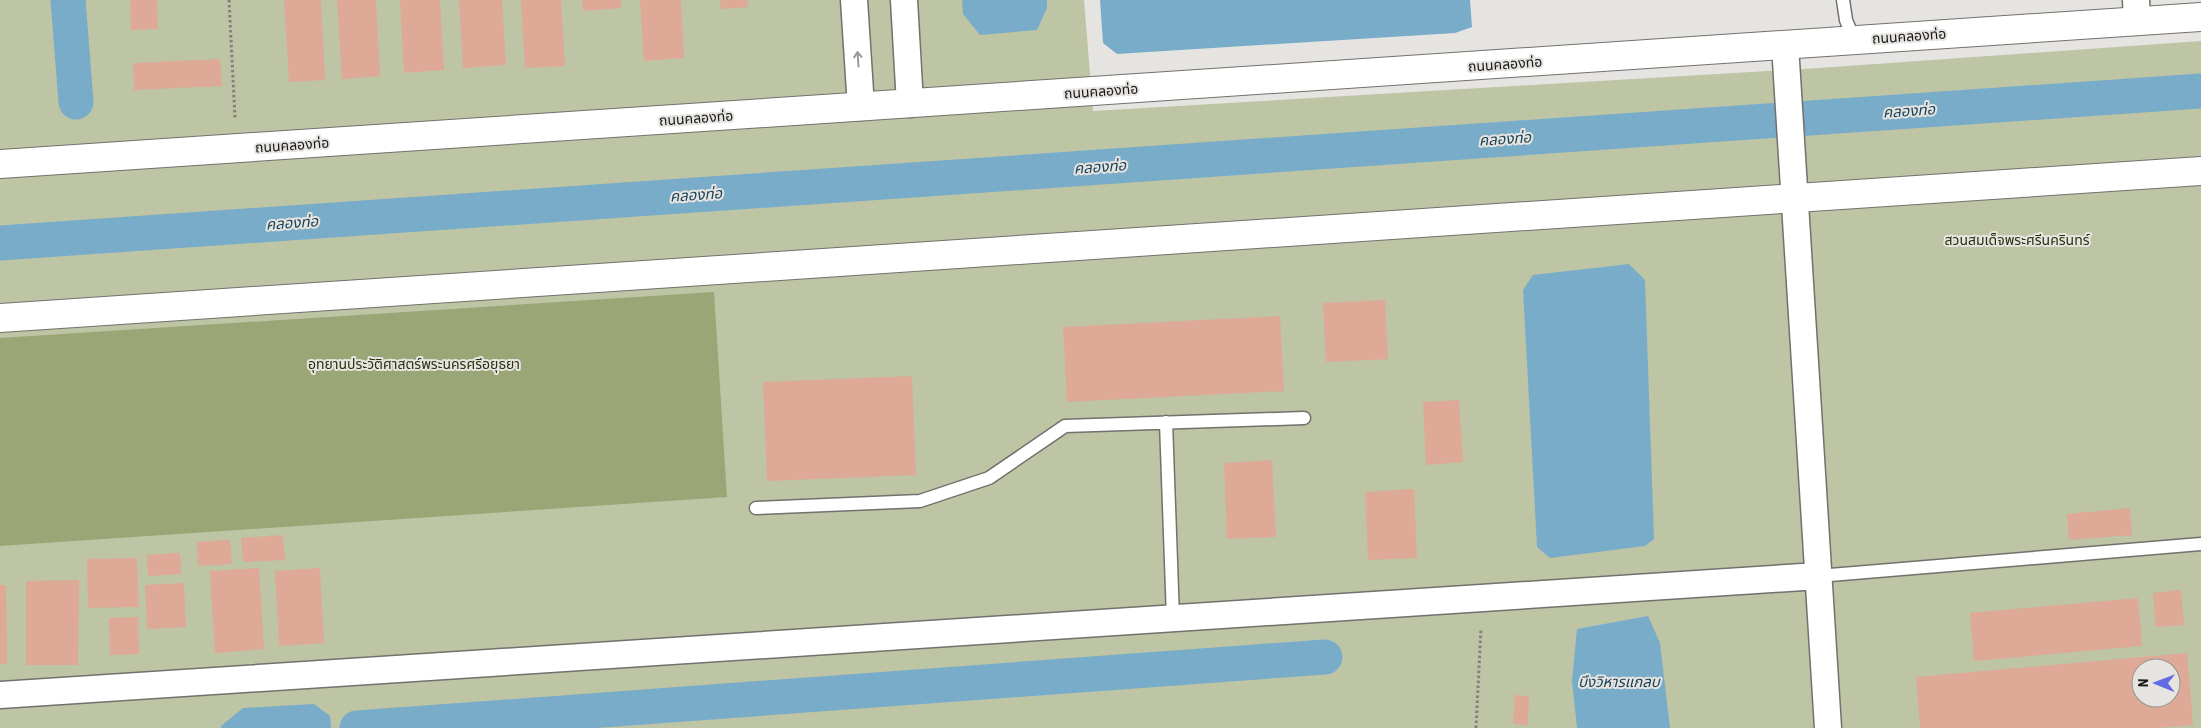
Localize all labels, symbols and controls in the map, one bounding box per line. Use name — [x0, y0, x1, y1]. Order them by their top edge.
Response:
street label: ถนนคลองท่อ — [1871, 25, 1947, 47]
one-way arrow — [853, 51, 862, 67]
street label: ถนนคลองท่อ — [1467, 53, 1543, 75]
street label: ถนนคลองท่อ — [1063, 80, 1139, 102]
water label: คลองท่อ — [1882, 100, 1937, 122]
street label: ถนนคลองท่อ — [658, 107, 734, 129]
water label: คลองท่อ — [1478, 128, 1533, 150]
street label: ถนนคลองท่อ — [254, 134, 330, 156]
water label: คลองท่อ — [1073, 156, 1128, 178]
water label: คลองท่อ — [669, 184, 724, 206]
water label: คลองท่อ — [265, 212, 320, 234]
park label: สวนสมเด็จพระศรีนครินทร์ — [1944, 232, 2090, 248]
park label: อุทยานประวัติศาสตร์พระนครศรีอยุธยา — [308, 356, 520, 373]
north arrow — [2131, 658, 2181, 708]
water label: บึงวิหารแกลบ — [1578, 673, 1661, 691]
text: N — [2135, 678, 2151, 687]

